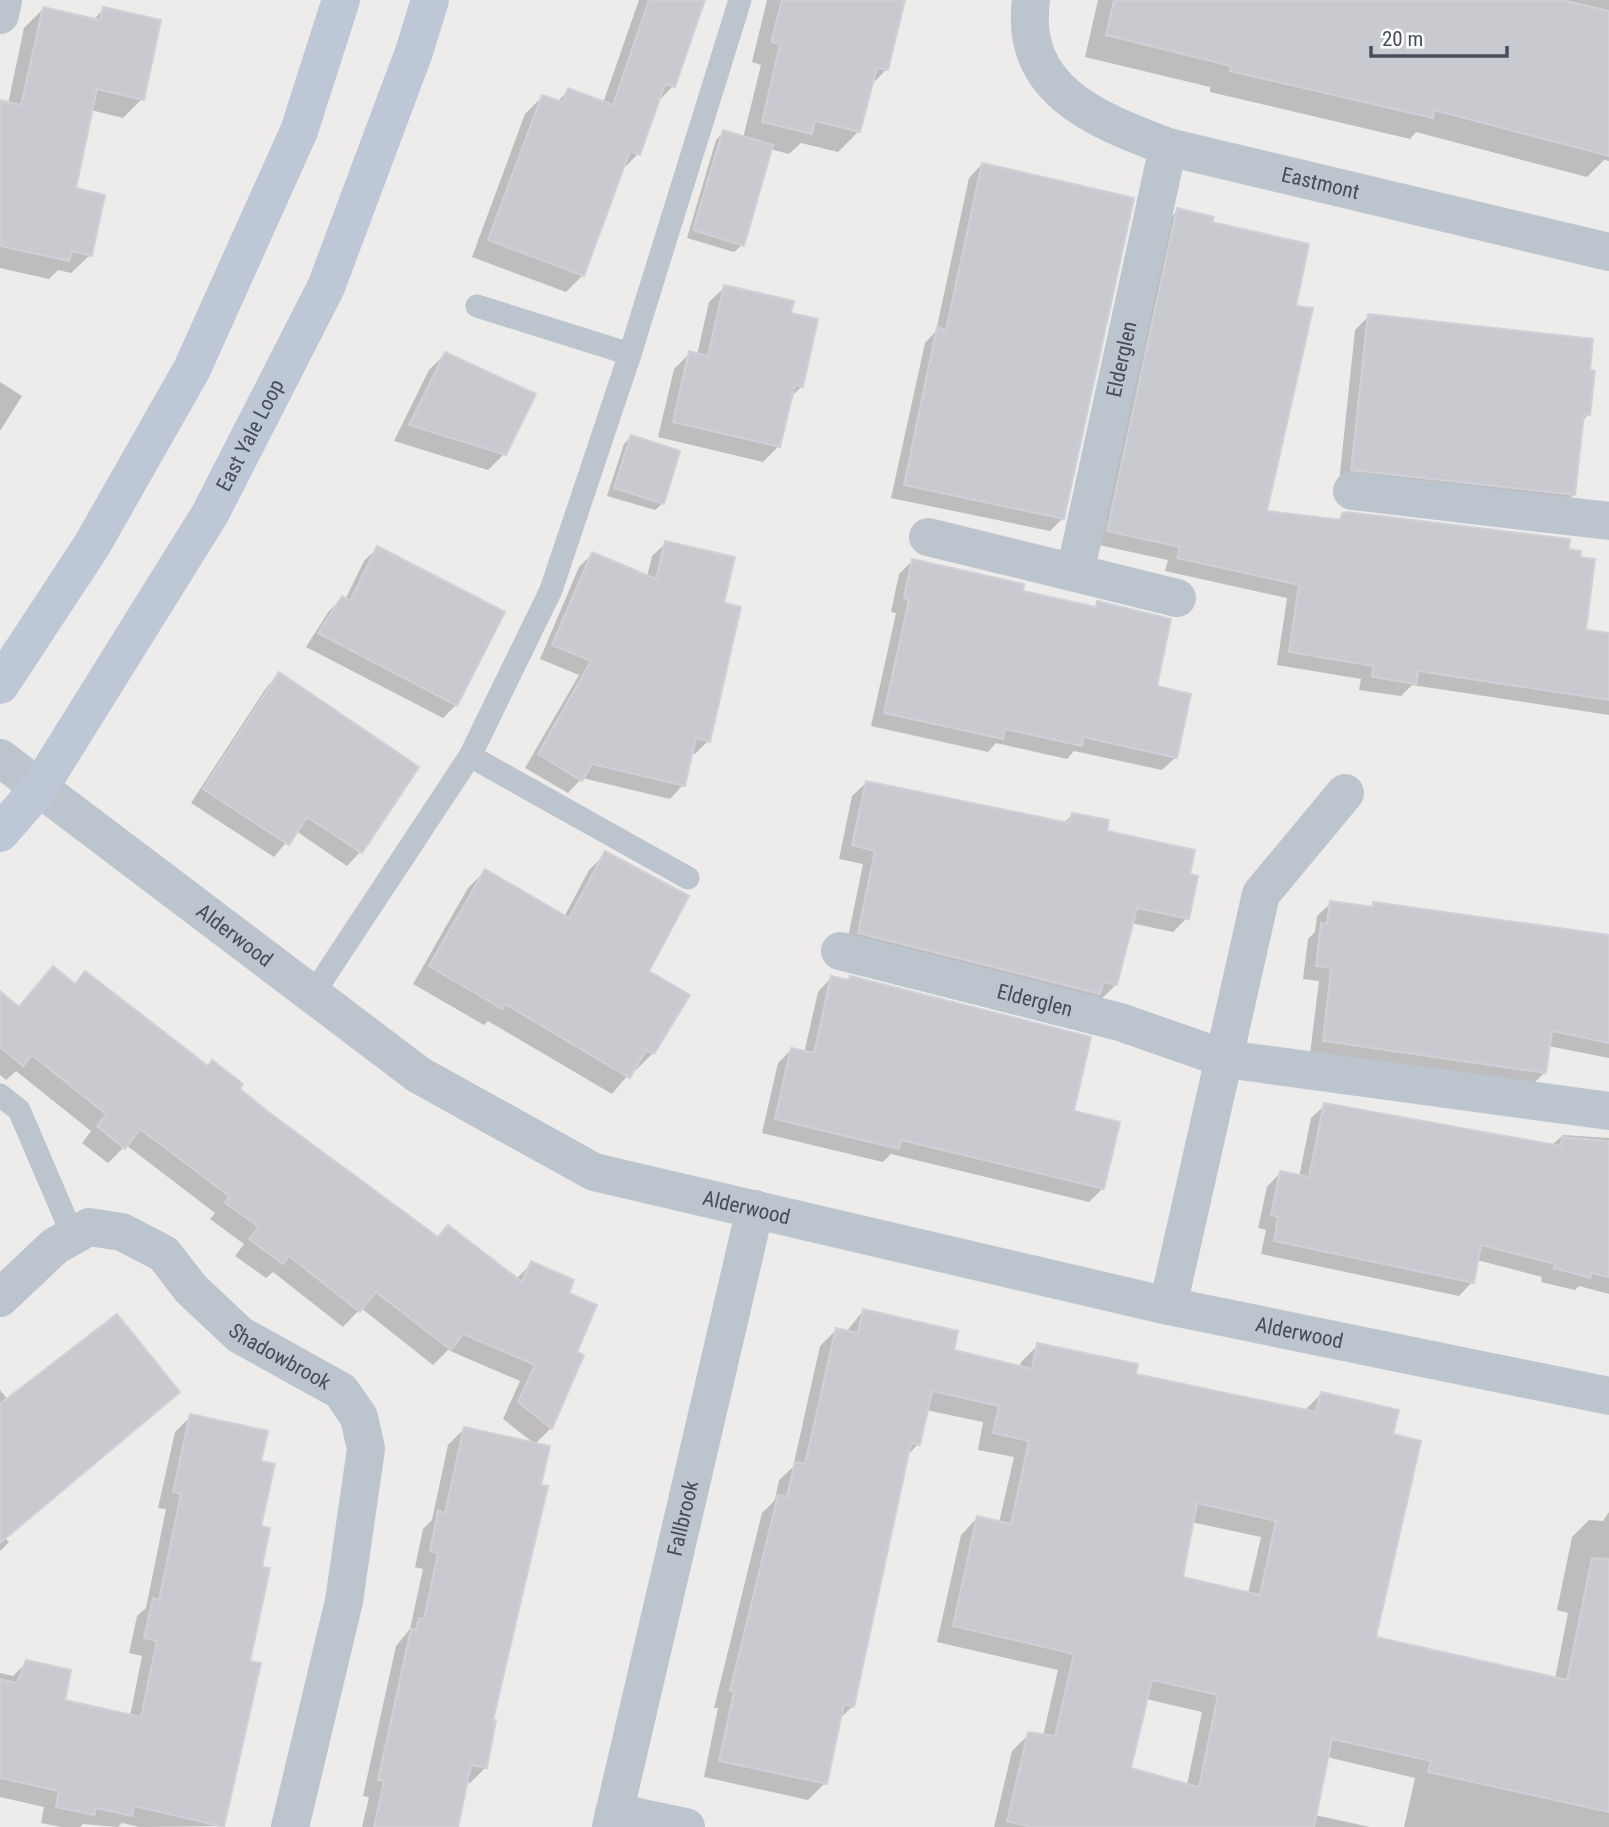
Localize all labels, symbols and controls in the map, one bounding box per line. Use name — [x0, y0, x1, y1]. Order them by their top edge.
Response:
scale bar — [1371, 14, 1508, 58]
text: 20 m — [1382, 27, 1423, 51]
street label: Eastmont — [1279, 162, 1362, 204]
street label: Elderglen — [1102, 319, 1142, 399]
street label: East Yale Loop — [212, 375, 289, 495]
street label: Alderwood — [192, 899, 277, 972]
street label: Elderglen — [995, 979, 1075, 1021]
street label: Alderwood — [700, 1186, 792, 1229]
street label: Alderwood — [1253, 1312, 1345, 1353]
street label: Shadowbrook — [224, 1319, 335, 1395]
street label: Fallbrook — [663, 1478, 703, 1558]

